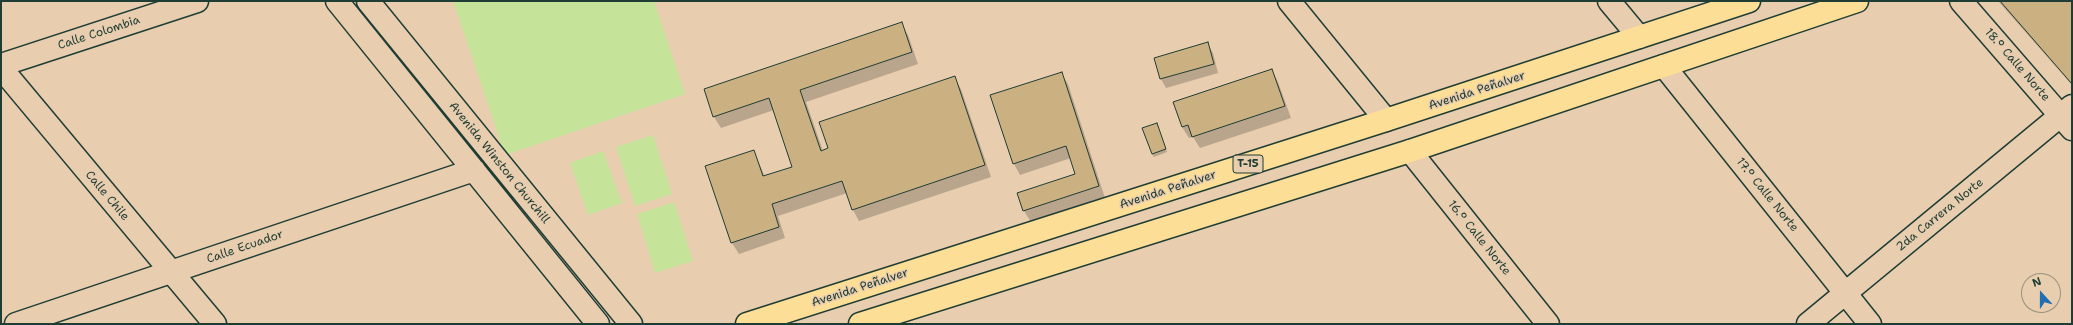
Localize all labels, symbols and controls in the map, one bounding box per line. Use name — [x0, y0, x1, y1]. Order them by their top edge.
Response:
street label: Calle Colombia — [56, 13, 142, 53]
street label: 18.° Calle Norte — [1981, 25, 2053, 105]
street label: Avenida Peñalver — [1427, 69, 1527, 113]
street label: Avenida Winston Churchill — [445, 99, 553, 227]
road number: T-15 — [1233, 155, 1263, 173]
street label: 17.° Calle Norte — [1733, 155, 1801, 235]
street label: Calle Chile — [82, 168, 132, 224]
street label: Avenida Peñalver — [1118, 168, 1218, 212]
street label: 2da Carrera Norte — [1894, 175, 1986, 255]
street label: 16.° Calle Norte — [1444, 198, 1514, 278]
street label: Calle Ecuador — [205, 227, 285, 267]
street label: Avenida Peñalver — [810, 266, 910, 310]
north arrow — [2021, 273, 2061, 313]
text: N — [2030, 274, 2044, 291]

